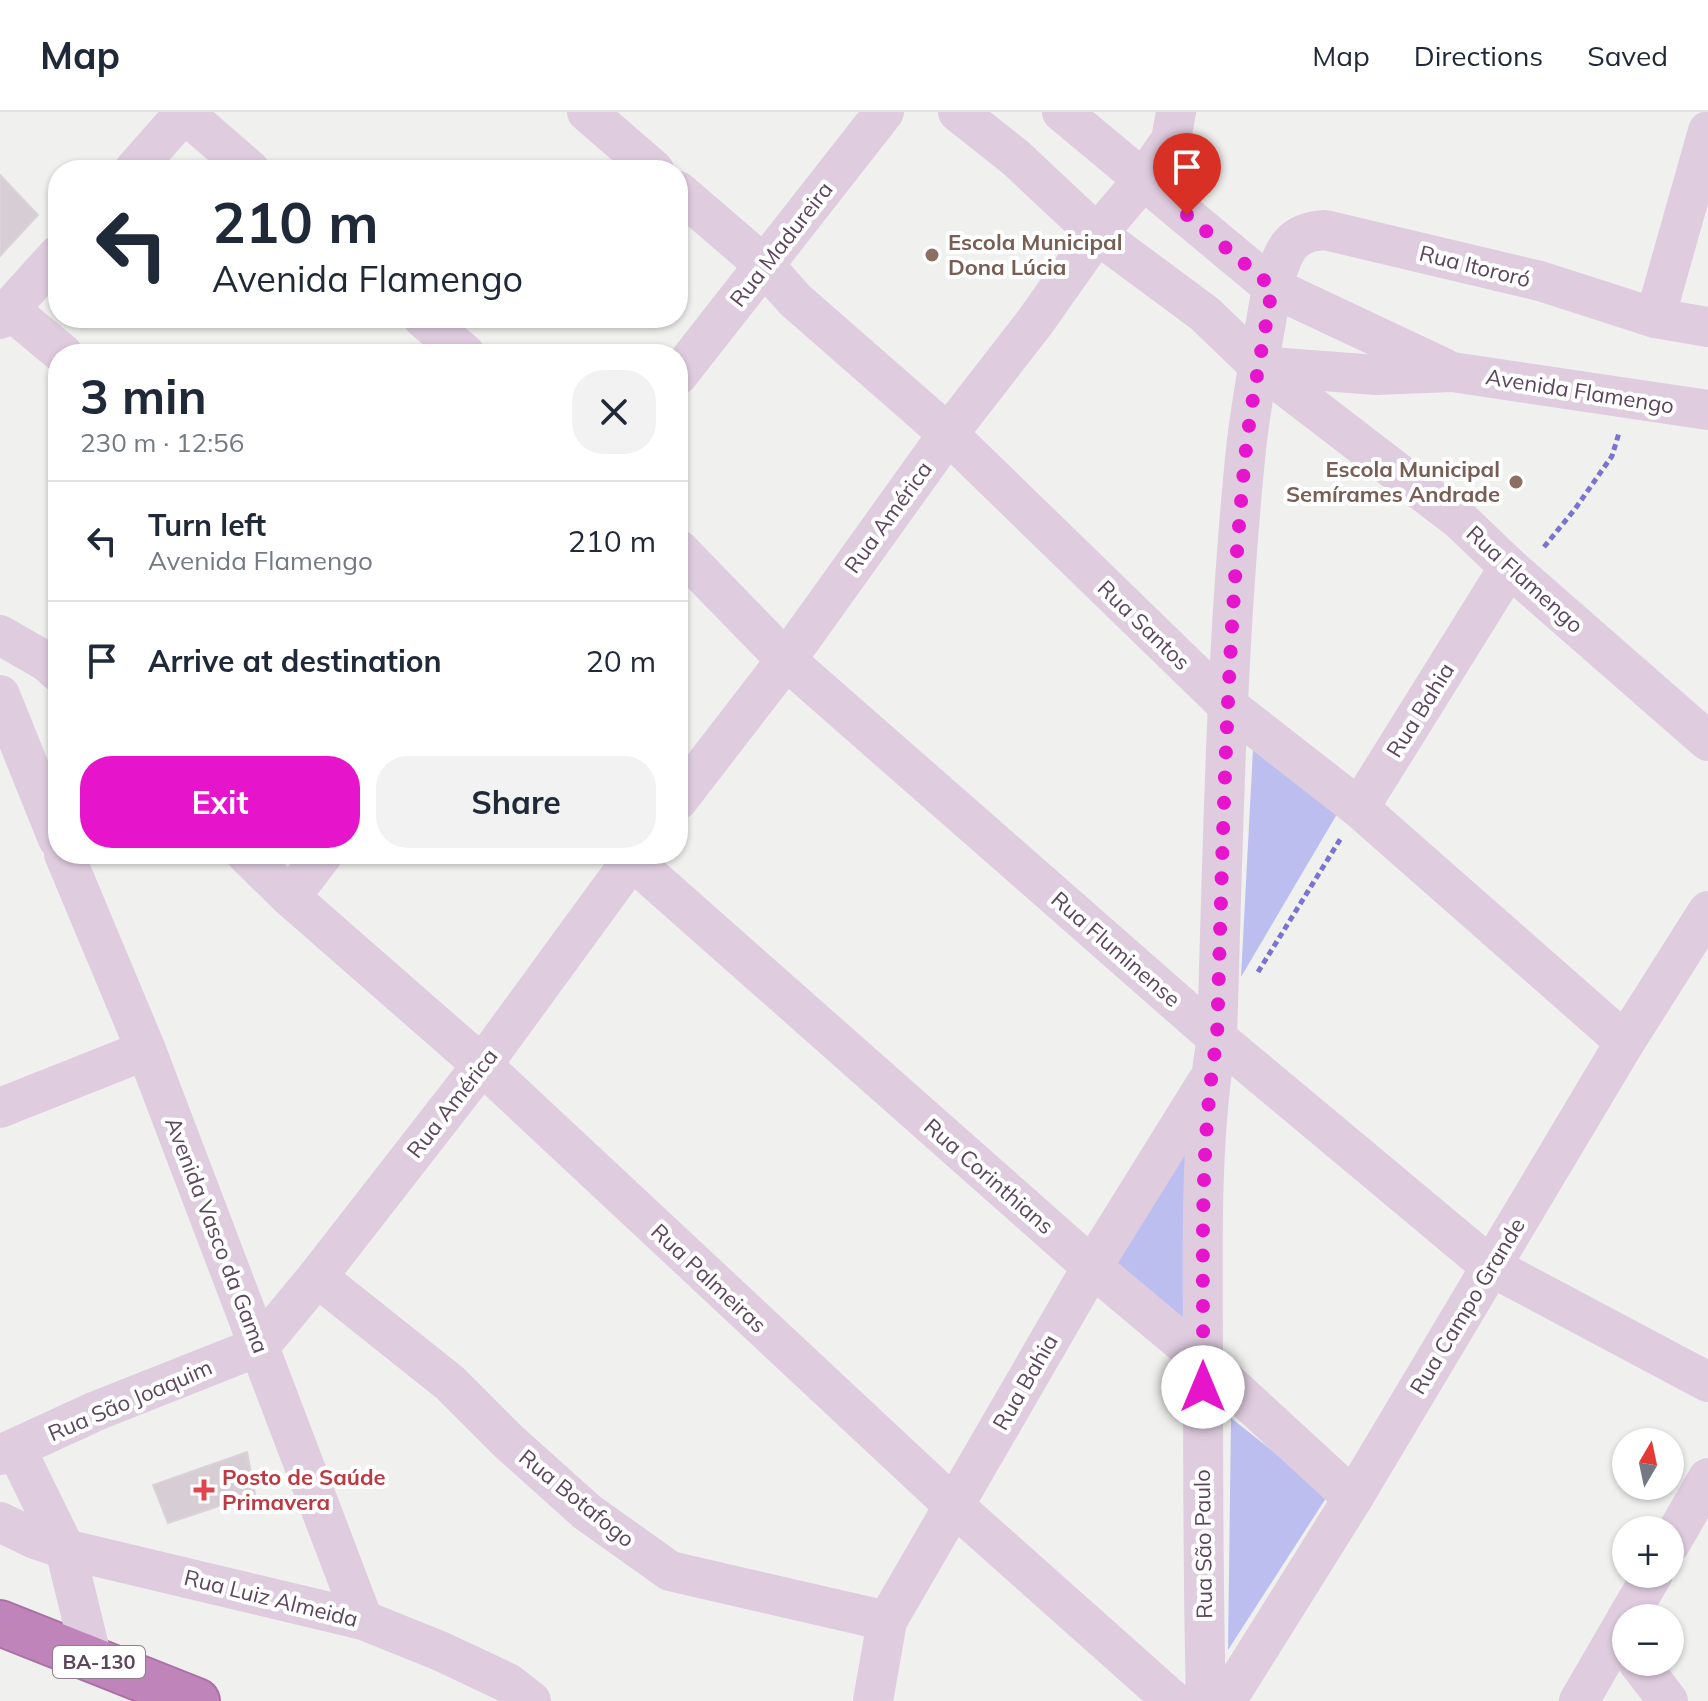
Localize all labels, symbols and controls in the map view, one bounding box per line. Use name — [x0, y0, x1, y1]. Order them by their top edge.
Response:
text: Map — [40, 31, 120, 79]
text: Map — [1312, 38, 1370, 73]
text: Directions — [1414, 38, 1543, 73]
text: Saved — [1587, 38, 1668, 73]
pin — [1153, 133, 1221, 215]
icon: arrive — [1165, 145, 1209, 189]
street label: Rua Madureira — [723, 176, 839, 312]
text: 210 m — [212, 187, 379, 257]
icon: left — [80, 192, 184, 296]
place label: Escola Municipal Dona Lúcia — [948, 228, 1122, 281]
street label: Rua Itororó — [1417, 239, 1533, 293]
marker: Escola Municipal Dona Lúcia — [923, 246, 941, 264]
text: Avenida Flamengo — [212, 256, 523, 301]
street label: Avenida Flamengo — [1484, 362, 1676, 420]
text: 3 min — [80, 366, 207, 426]
button: close — [572, 370, 656, 454]
text: 230 m · 12:56 — [80, 426, 244, 459]
place label: Escola Municipal Semírames Andrade — [1286, 455, 1500, 508]
street label: Rua América — [838, 456, 938, 578]
marker: Escola Municipal Semírames Andrade — [1507, 473, 1525, 491]
text: Turn left — [148, 506, 266, 544]
icon: left — [80, 519, 124, 563]
street label: Rua Flamengo — [1461, 519, 1589, 639]
text: 210 m — [568, 522, 656, 560]
text: Avenida Flamengo — [148, 544, 373, 577]
street label: Rua Santos — [1092, 574, 1196, 676]
icon: arrive — [80, 639, 124, 683]
text: Arrive at destination — [148, 642, 442, 680]
text: 20 m — [586, 642, 656, 680]
street label: Rua Bahia — [1380, 657, 1460, 763]
button: Exit — [80, 756, 360, 848]
button: Share — [376, 756, 656, 848]
street label: Rua Fluminense — [1046, 885, 1186, 1013]
street label: Rua América — [400, 1043, 504, 1163]
street label: Rua Corinthians — [918, 1112, 1060, 1240]
street label: Avenida Vasco da Gama — [159, 1113, 275, 1357]
street label: Rua Campo Grande — [1403, 1213, 1531, 1399]
street label: Rua Palmeiras — [645, 1217, 773, 1339]
street label: Rua Bahia — [986, 1329, 1064, 1435]
position arrow — [1161, 1345, 1245, 1429]
street label: Rua São Joaquim — [44, 1353, 216, 1447]
north arrow — [1612, 1428, 1684, 1500]
map controls — [1612, 1428, 1684, 1676]
street label: Rua Botafogo — [514, 1443, 640, 1553]
place label: Posto de Saúde Primavera — [222, 1463, 386, 1516]
street label: Rua São Paulo — [1188, 1469, 1218, 1619]
marker: Posto de Saúde Primavera — [193, 1479, 215, 1501]
button: + — [1612, 1516, 1684, 1588]
street label: Rua Luiz Almeida — [181, 1563, 361, 1633]
button: − — [1612, 1604, 1684, 1676]
road number: BA-130 — [53, 1646, 145, 1678]

